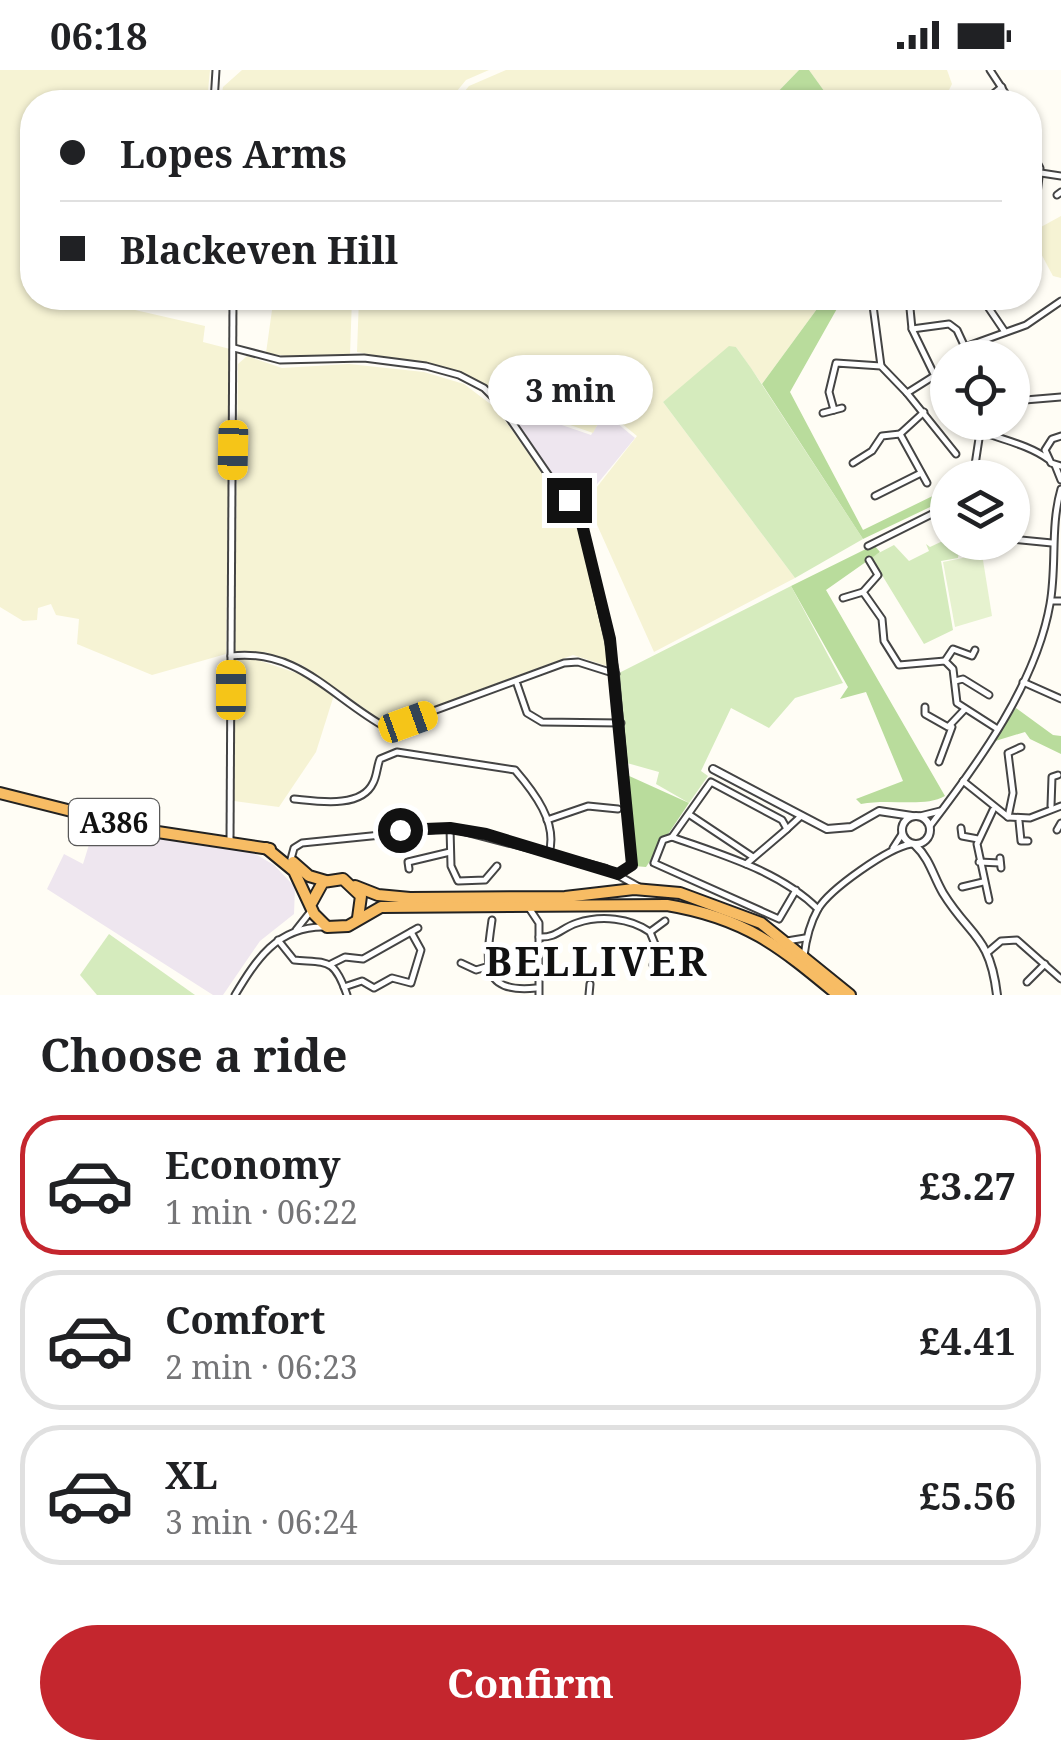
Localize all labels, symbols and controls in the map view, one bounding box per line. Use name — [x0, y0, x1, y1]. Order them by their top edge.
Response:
text: 06:18 — [50, 9, 147, 61]
text: Lopes Arms — [120, 127, 347, 179]
text: Blackeven Hill — [120, 223, 398, 275]
map controls — [930, 340, 1030, 560]
button: locate — [930, 340, 1030, 440]
callout: 3 min — [486, 355, 652, 425]
text: 3 min — [525, 368, 616, 411]
car — [217, 420, 249, 480]
button: layers — [930, 460, 1030, 560]
route end — [547, 478, 592, 523]
car — [216, 660, 246, 720]
car — [375, 698, 441, 746]
road number: A386 — [69, 799, 159, 845]
route start — [378, 808, 423, 853]
district label: BELLIVER — [485, 933, 709, 988]
text: Choose a ride — [40, 1024, 348, 1085]
text: Economy — [165, 1138, 341, 1190]
icon: car — [45, 1140, 135, 1230]
text: £3.27 — [919, 1159, 1016, 1211]
text: 1 min · 06:22 — [165, 1190, 358, 1233]
text: Comfort — [165, 1293, 325, 1345]
icon: car — [45, 1295, 135, 1385]
text: £4.41 — [919, 1314, 1016, 1366]
text: 2 min · 06:23 — [165, 1345, 358, 1388]
text: XL — [165, 1448, 218, 1500]
icon: car — [45, 1450, 135, 1540]
text: £5.56 — [919, 1469, 1016, 1521]
text: 3 min · 06:24 — [165, 1500, 358, 1543]
button: Confirm — [40, 1625, 1021, 1740]

